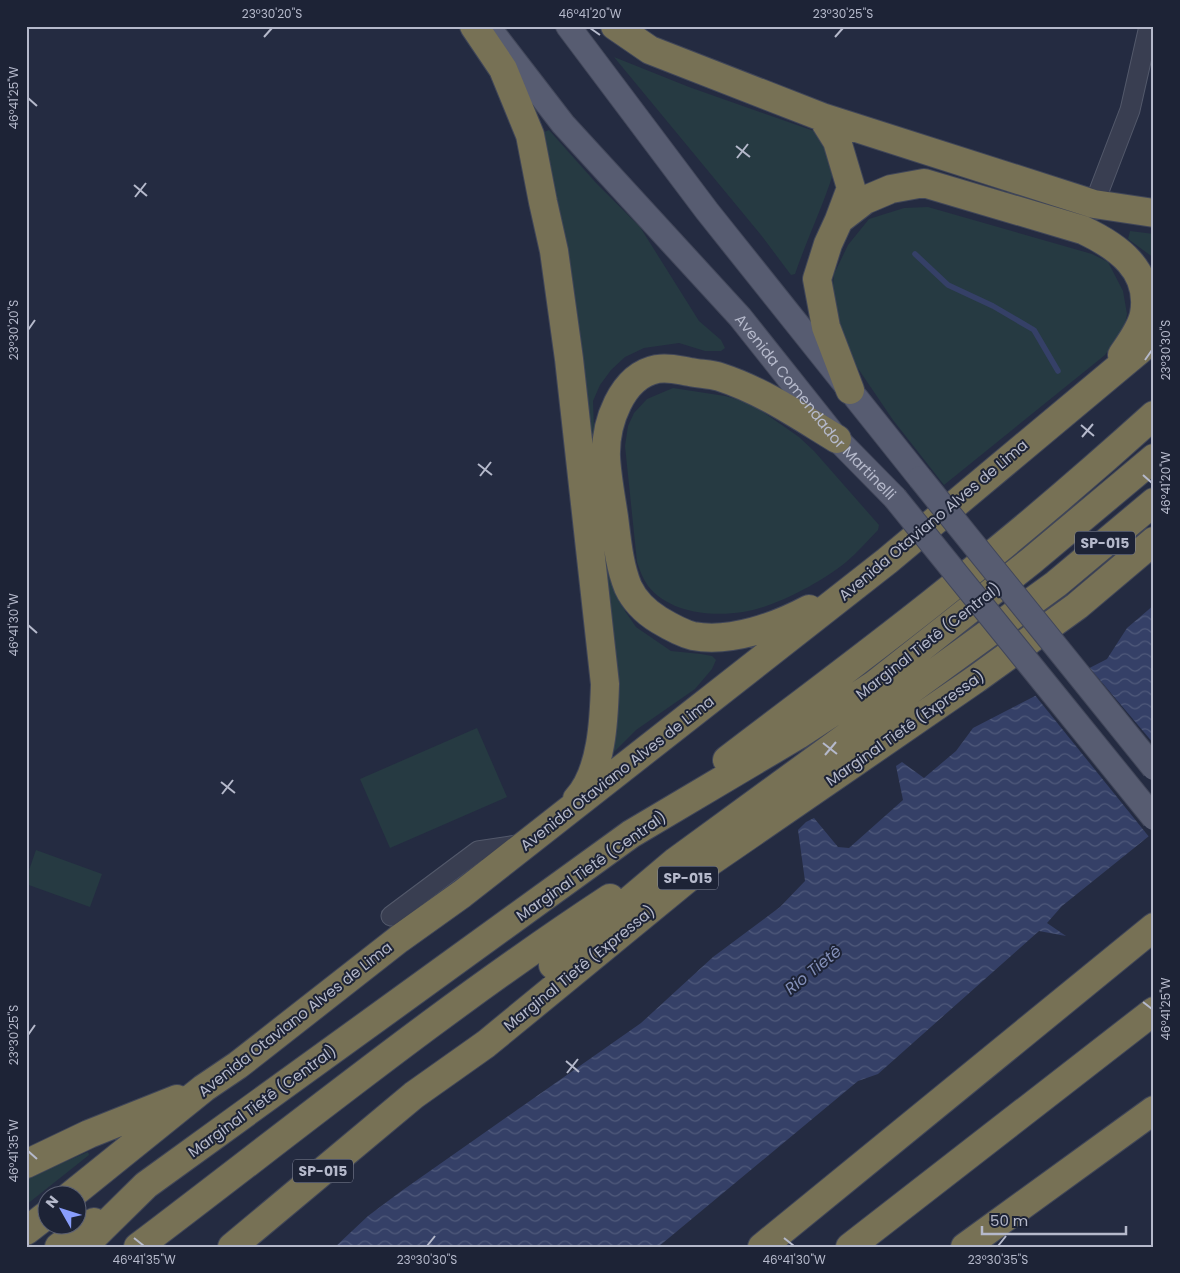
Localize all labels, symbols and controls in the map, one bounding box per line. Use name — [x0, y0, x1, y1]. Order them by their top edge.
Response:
text: 23°30'20"S — [242, 5, 302, 22]
text: 46°41'20"W — [558, 5, 622, 22]
text: 23°30'25"S — [813, 5, 873, 22]
text: 46°41'25"W — [5, 66, 22, 130]
text: 23°30'20"S — [5, 300, 22, 360]
street label: Avenida Comendador Martinelli — [731, 309, 901, 504]
text: 23°30'30"S — [1157, 320, 1174, 380]
street label: Avenida Otaviano Alves de Lima — [834, 435, 1032, 605]
text: 46°41'20"W — [1157, 451, 1174, 515]
road number: SP-015 — [1075, 532, 1135, 554]
street label: Marginal Tietê (Central) — [851, 578, 1005, 704]
text: 46°41'30"W — [5, 593, 22, 657]
street label: Marginal Tietê (Expressa) — [822, 665, 988, 791]
street label: Avenida Otaviano Alves de Lima — [516, 691, 718, 855]
street label: Marginal Tietê (Central) — [512, 806, 670, 926]
road number: SP-015 — [658, 866, 718, 890]
street label: Marginal Tietê (Expressa) — [499, 900, 659, 1036]
street label: Avenida Otaviano Alves de Lima — [194, 937, 396, 1101]
water label: Rio Tietê — [780, 940, 846, 1000]
text: 46°41'25"W — [1157, 977, 1174, 1041]
text: 23°30'25"S — [5, 1005, 22, 1065]
street label: Marginal Tietê (Central) — [184, 1040, 340, 1162]
text: 46°41'35"W — [5, 1119, 22, 1183]
road number: SP-015 — [293, 1160, 353, 1182]
north arrow — [38, 1186, 88, 1236]
text: N — [41, 1191, 63, 1212]
scale bar — [982, 1203, 1126, 1235]
text: 50 m — [990, 1210, 1028, 1231]
text: 46°41'35"W — [112, 1251, 176, 1268]
text: 23°30'30"S — [397, 1251, 457, 1268]
text: 46°41'30"W — [762, 1251, 826, 1268]
text: 23°30'35"S — [968, 1251, 1028, 1268]

